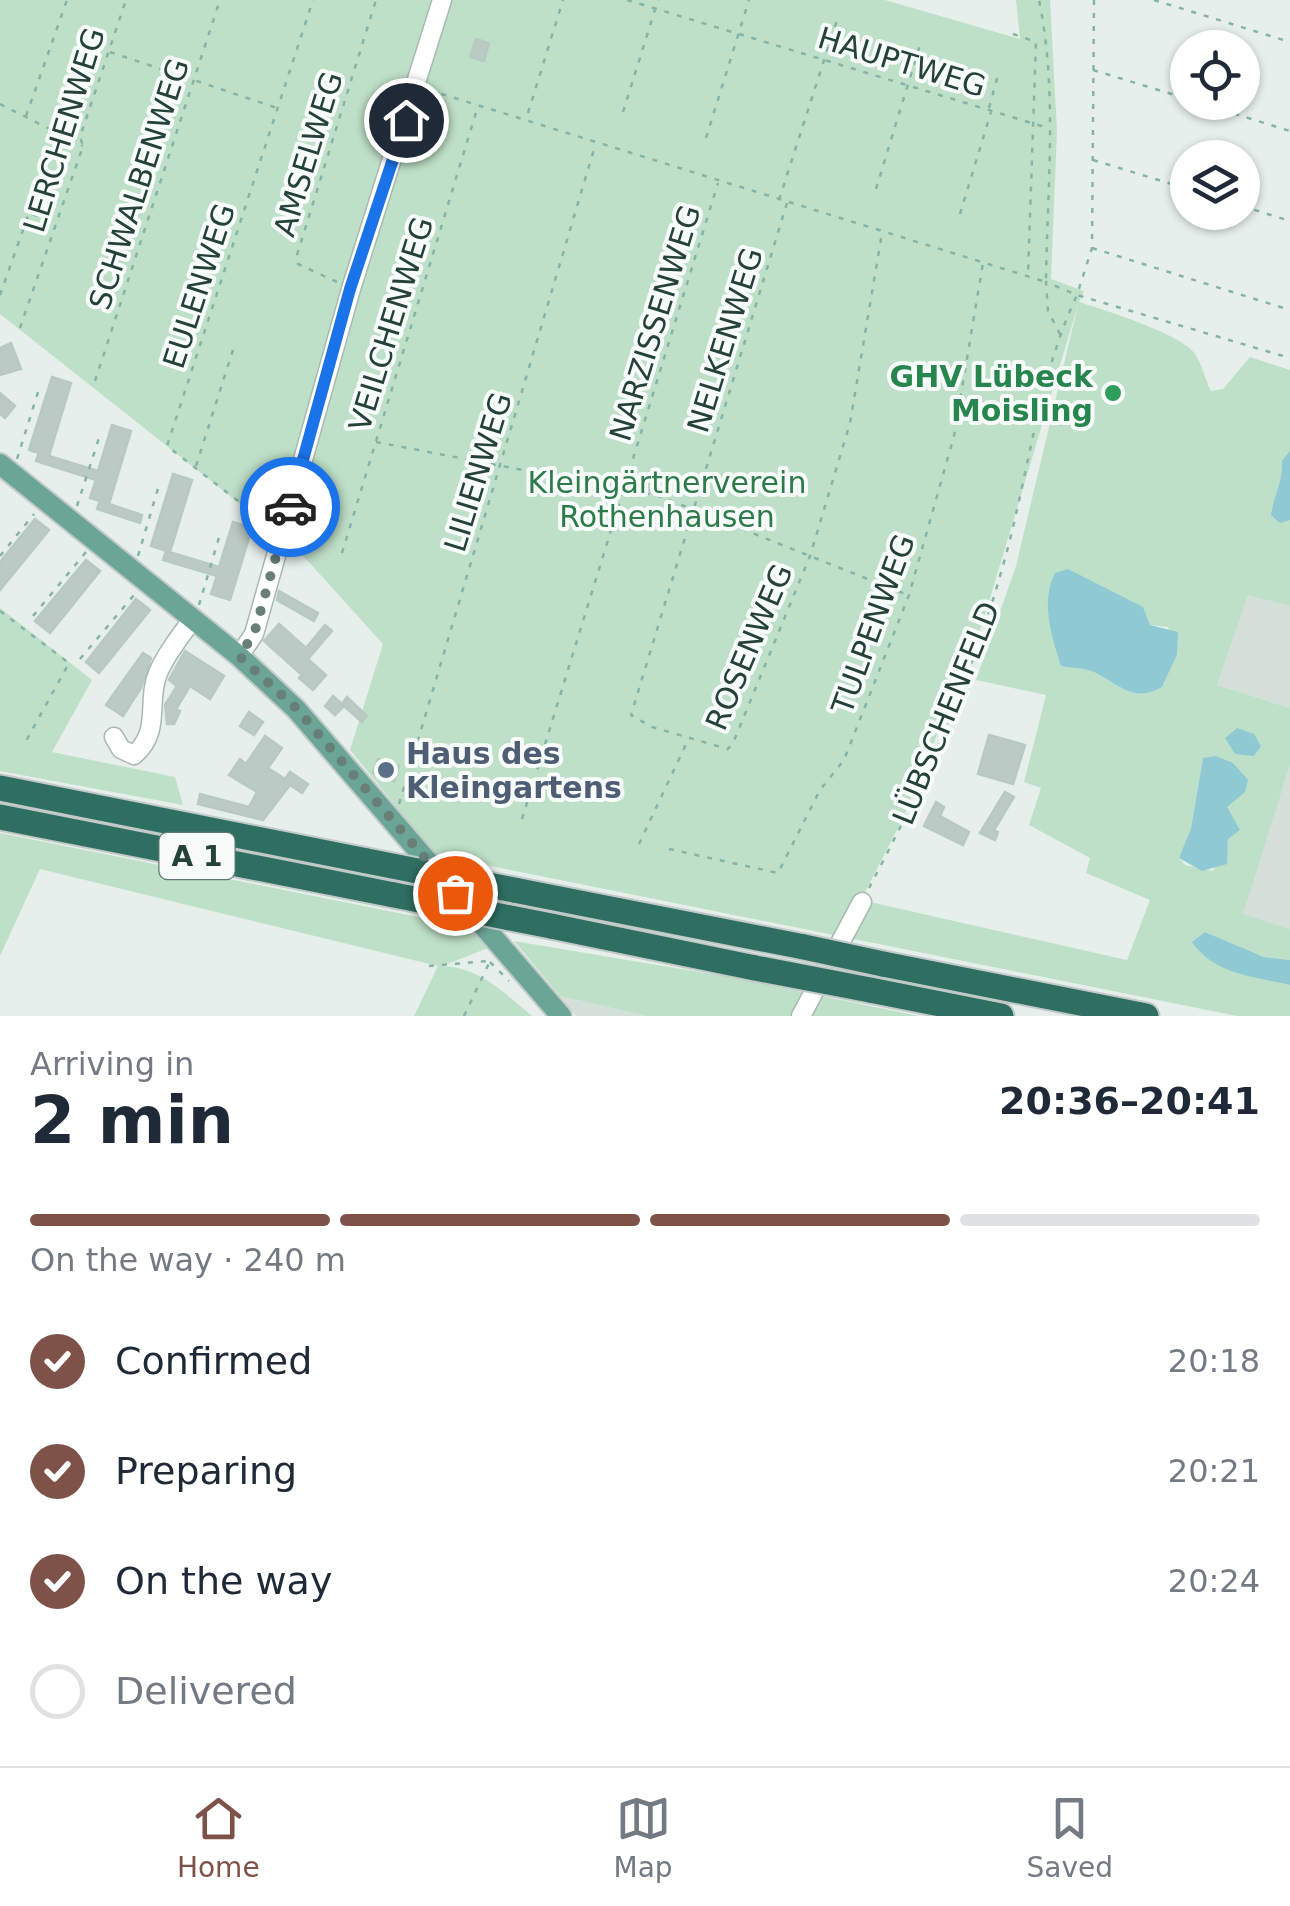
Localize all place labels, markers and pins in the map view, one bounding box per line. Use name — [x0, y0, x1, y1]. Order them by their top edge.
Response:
pin — [364, 78, 449, 163]
place label: GHV Lübeck Moisling — [890, 359, 1094, 428]
marker: GHV Lübeck Moisling — [1102, 382, 1124, 404]
place label: Haus des Kleingartens — [406, 736, 622, 805]
marker: Haus des Kleingartens — [375, 759, 397, 781]
pin — [413, 851, 498, 936]

